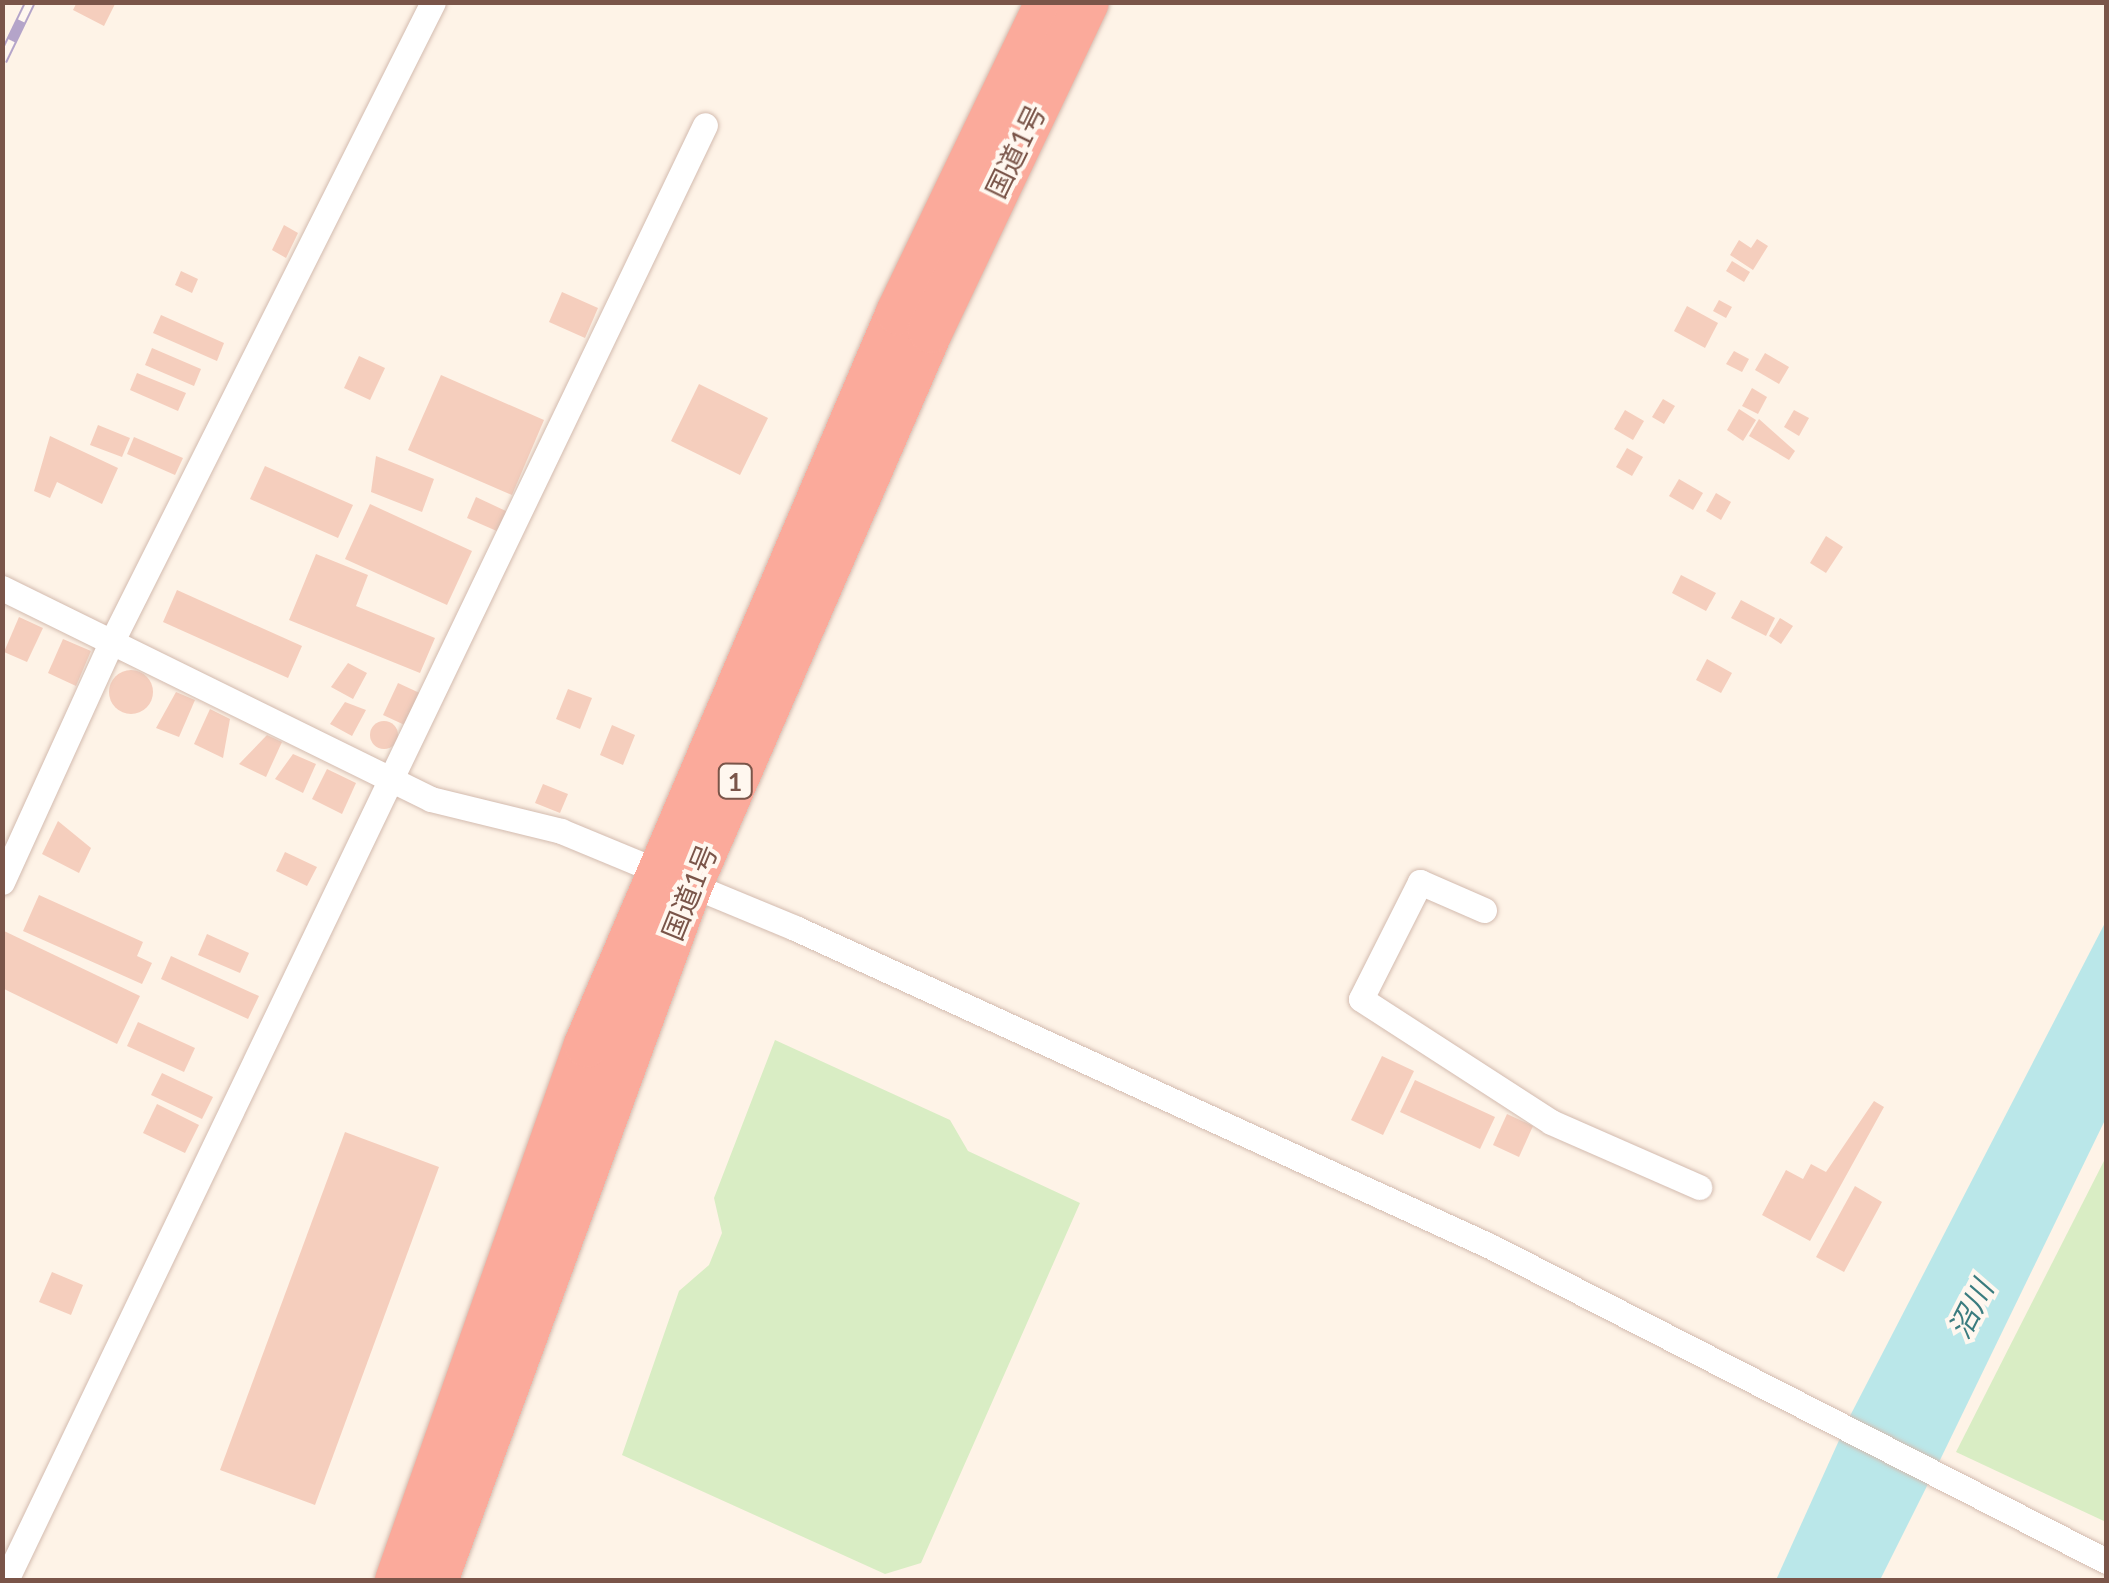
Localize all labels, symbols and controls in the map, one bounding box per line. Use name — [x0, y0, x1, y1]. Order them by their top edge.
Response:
street label: 国道1号 — [978, 99, 1052, 203]
road number: 1 — [718, 761, 752, 801]
street label: 国道1号 — [655, 839, 723, 945]
water label: 沼川 — [1940, 1274, 2000, 1344]

